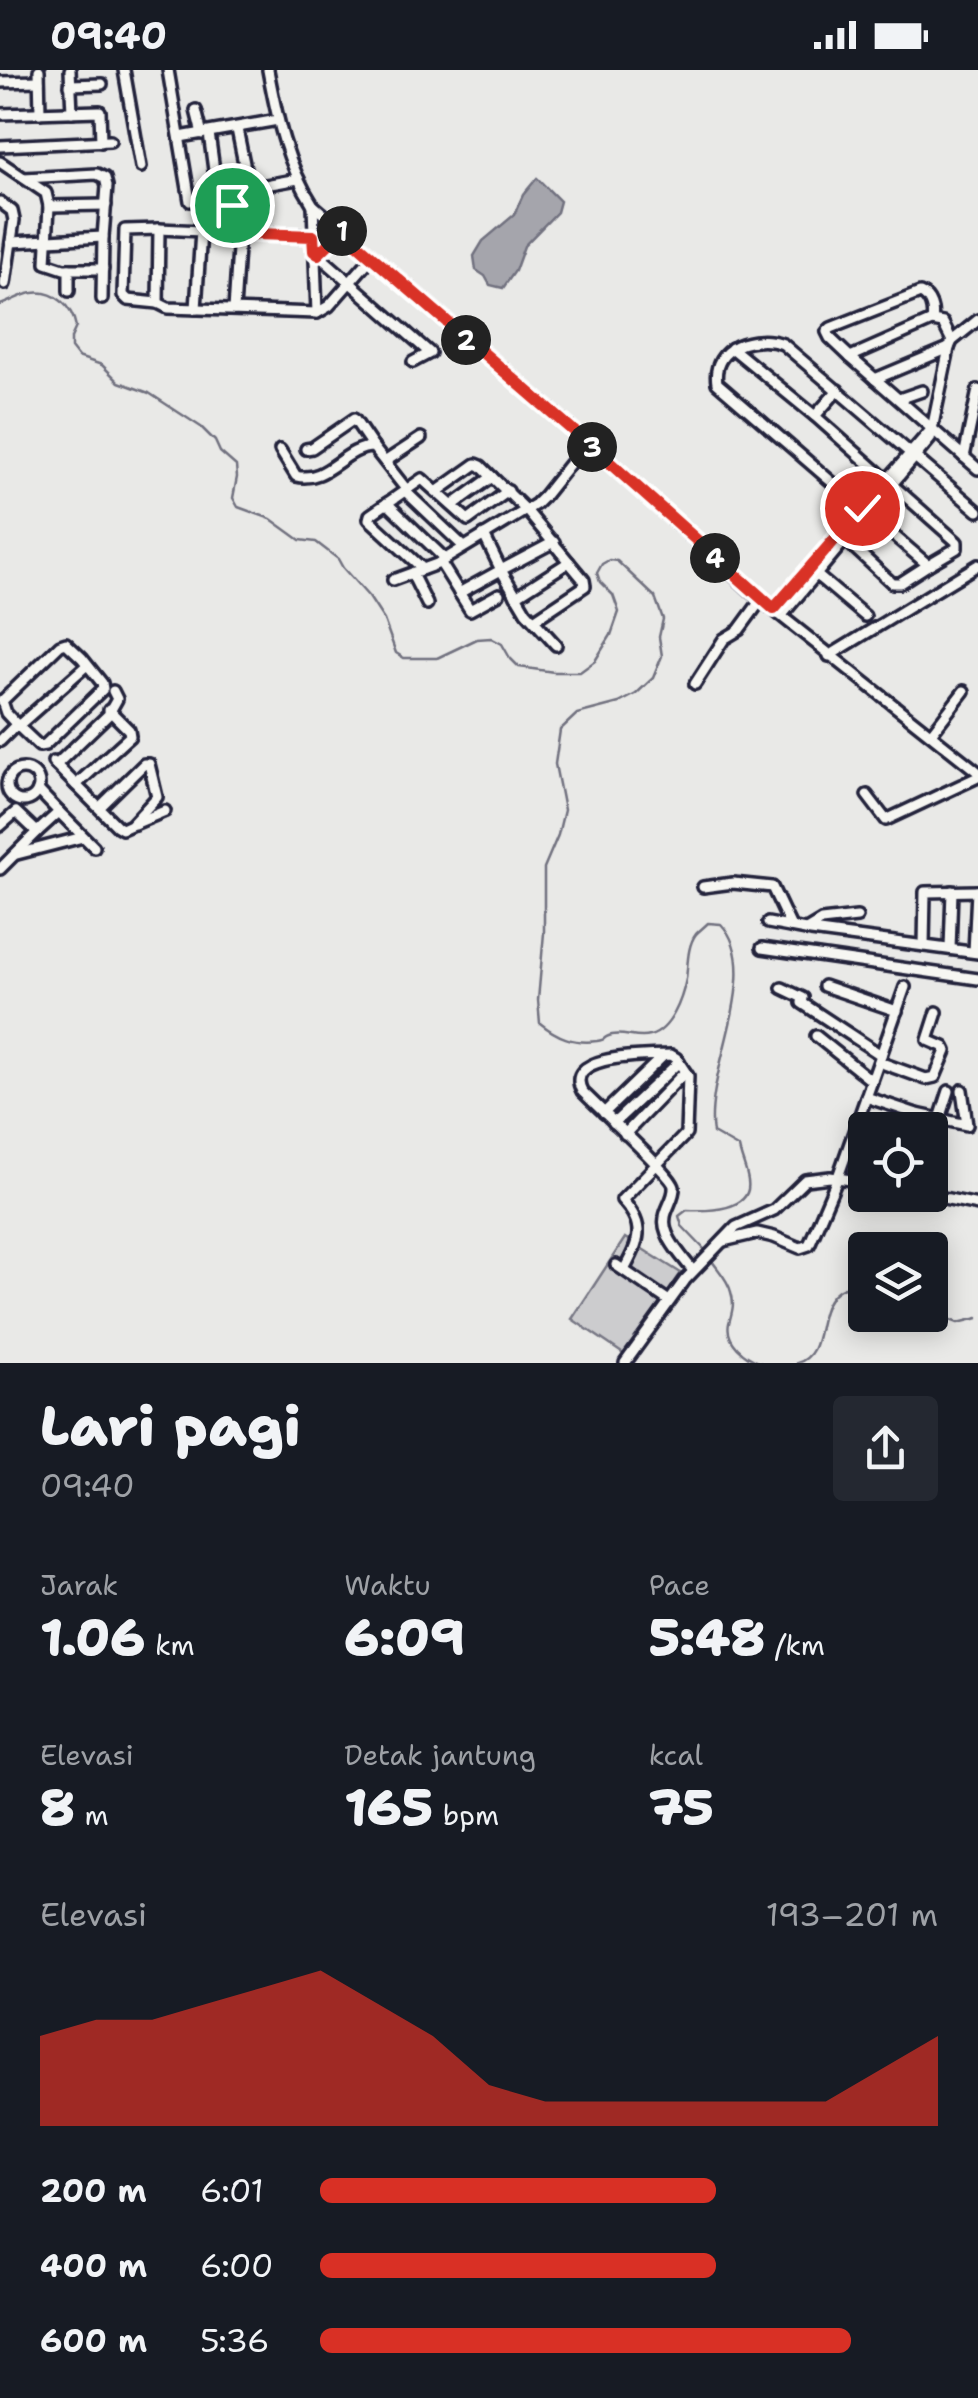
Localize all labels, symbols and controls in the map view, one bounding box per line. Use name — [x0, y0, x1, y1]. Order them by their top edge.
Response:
text: 09:40 — [50, 10, 167, 61]
pin — [190, 163, 275, 248]
icon: arrive — [205, 178, 260, 233]
pin: 1 — [317, 206, 367, 256]
text: 1 — [336, 212, 348, 250]
pin: 2 — [441, 315, 491, 365]
text: 2 — [456, 321, 476, 359]
pin: 3 — [567, 422, 617, 472]
text: 3 — [582, 428, 602, 466]
pin — [820, 466, 905, 551]
icon: check — [835, 481, 890, 536]
pin: 4 — [690, 533, 740, 583]
text: 4 — [705, 539, 725, 577]
map controls — [848, 1112, 948, 1332]
button: locate — [848, 1112, 948, 1212]
button: layers — [848, 1232, 948, 1332]
text: Lari pagi — [40, 1389, 301, 1463]
button: share — [833, 1396, 938, 1501]
text: 09:40 — [40, 1464, 135, 1507]
text: Jarak — [40, 1566, 118, 1604]
text: Waktu — [344, 1566, 431, 1604]
text: Pace — [649, 1566, 710, 1604]
text: 1.06 — [40, 1604, 145, 1671]
text: 6:09 — [344, 1604, 465, 1671]
text: 5:48 — [649, 1604, 765, 1671]
text: km — [145, 1626, 195, 1664]
text: /km — [765, 1626, 825, 1664]
text: Elevasi — [40, 1736, 134, 1774]
text: Detak jantung — [344, 1736, 536, 1774]
text: kcal — [649, 1736, 703, 1774]
text: 8 — [40, 1774, 75, 1841]
text: 165 — [344, 1774, 433, 1841]
text: 75 — [649, 1774, 714, 1841]
text: m — [75, 1796, 109, 1834]
text: bpm — [433, 1796, 499, 1834]
text: Elevasi — [40, 1893, 147, 1936]
text: 193–201 m — [766, 1893, 938, 1936]
text: 200 m — [40, 2169, 147, 2212]
text: 6:01 — [200, 2169, 264, 2212]
text: 400 m — [40, 2244, 147, 2287]
text: 6:00 — [200, 2244, 274, 2287]
text: 600 m — [40, 2319, 147, 2362]
text: 5:36 — [200, 2319, 269, 2362]

